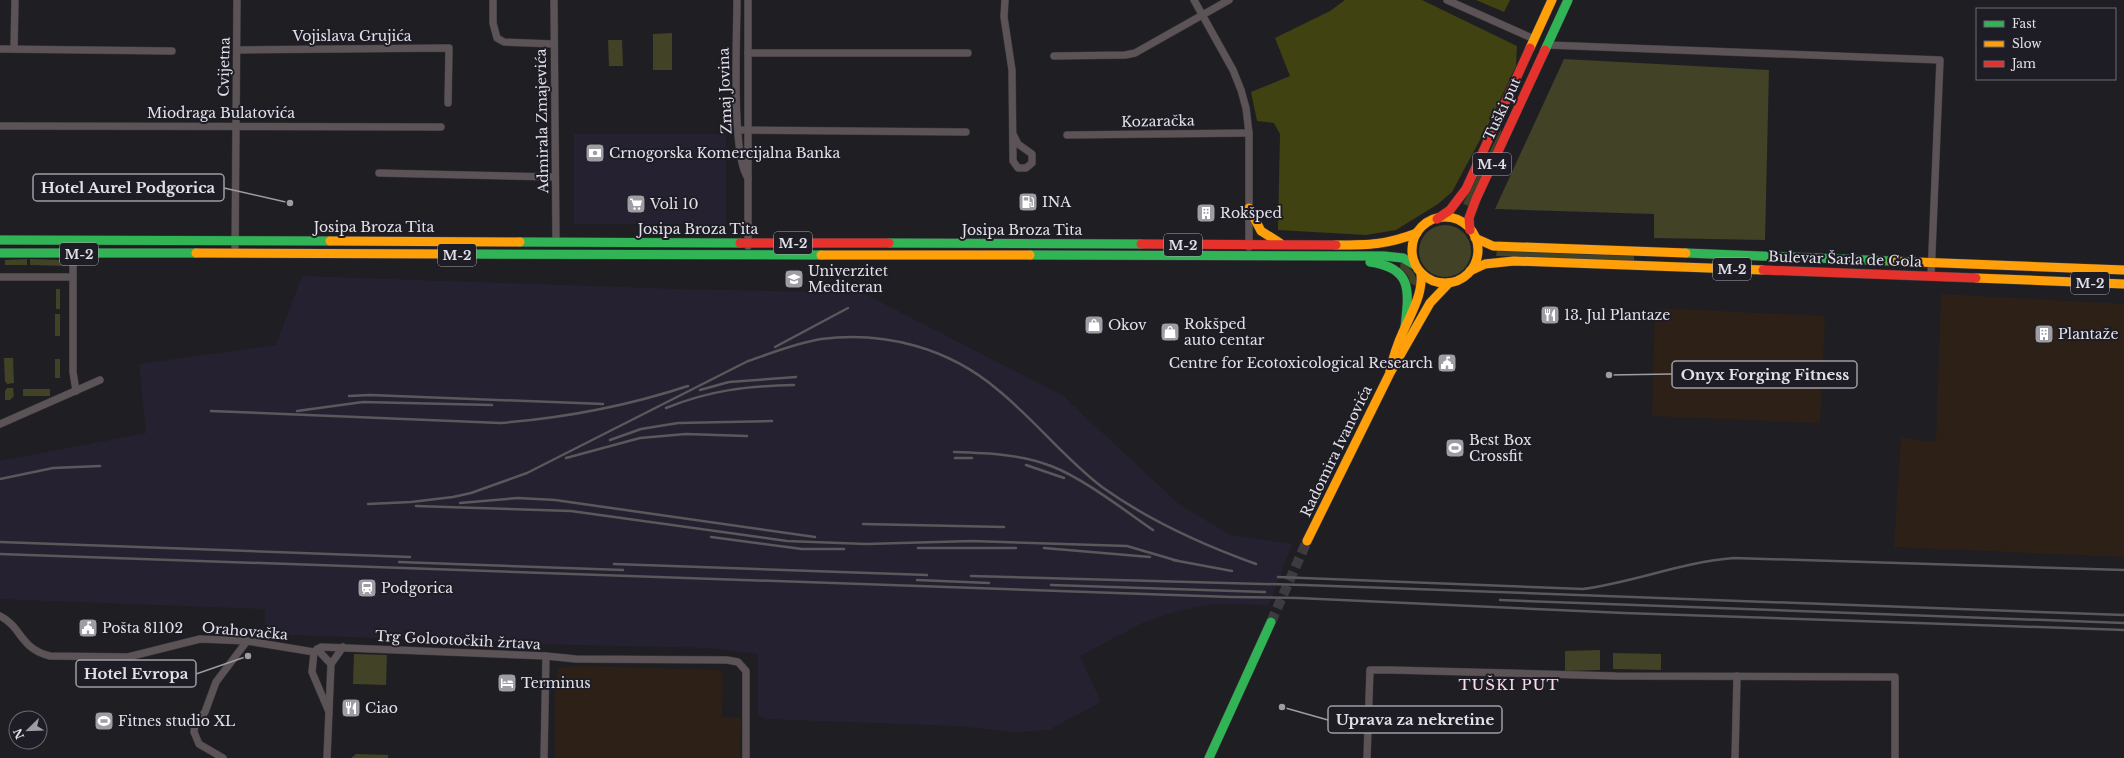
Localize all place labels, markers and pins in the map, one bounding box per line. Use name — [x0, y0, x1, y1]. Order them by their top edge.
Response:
bank icon: Crnogorska Komercijalna Banka — [584, 142, 606, 164]
place label: Crnogorska Komercijalna Banka — [609, 144, 841, 162]
callout: Hotel Aurel Podgorica — [33, 174, 224, 201]
fuel station icon: INA — [1017, 191, 1039, 213]
supermarket icon: Voli 10 — [625, 193, 647, 215]
place label: INA — [1042, 193, 1071, 211]
place label: Voli 10 — [649, 195, 699, 213]
building icon: Rokšped — [1195, 202, 1217, 224]
place label: Rokšped — [1220, 204, 1283, 222]
place label: Univerzitet Mediteran — [808, 262, 889, 296]
school or university icon: Univerzitet Mediteran — [783, 268, 805, 290]
restaurant icon: 13. Jul Plantaze — [1539, 304, 1561, 326]
place label: 13. Jul Plantaze — [1564, 306, 1670, 324]
shop icon: Okov — [1083, 314, 1105, 336]
place label: Rokšped auto centar — [1184, 315, 1265, 349]
place label: Okov — [1108, 316, 1147, 334]
shop icon: Rokšped auto centar — [1159, 321, 1181, 343]
building icon: Plantaže — [2033, 323, 2055, 345]
place label: Plantaže — [2058, 325, 2118, 343]
public building icon: Centre for Ecotoxicological Research — [1436, 352, 1458, 374]
place label: Centre for Ecotoxicological Research — [1169, 354, 1433, 372]
callout: Onyx Forging Fitness — [1672, 361, 1857, 388]
place label: Best Box Crossfit — [1469, 431, 1532, 465]
sports icon: Best Box Crossfit — [1444, 437, 1466, 459]
station icon: Podgorica — [356, 577, 378, 599]
place label: Podgorica — [381, 579, 453, 597]
public building icon: Pošta 81102 — [77, 617, 99, 639]
place label: Pošta 81102 — [102, 619, 183, 637]
callout: Hotel Evropa — [76, 660, 196, 687]
hotel icon: Terminus — [496, 672, 518, 694]
place label: Terminus — [521, 674, 591, 692]
restaurant icon: Ciao — [340, 697, 362, 719]
place label: Ciao — [365, 699, 398, 717]
callout: Uprava za nekretine — [1328, 706, 1502, 733]
sports icon: Fitnes studio XL — [93, 710, 115, 732]
place label: Fitnes studio XL — [118, 712, 235, 730]

